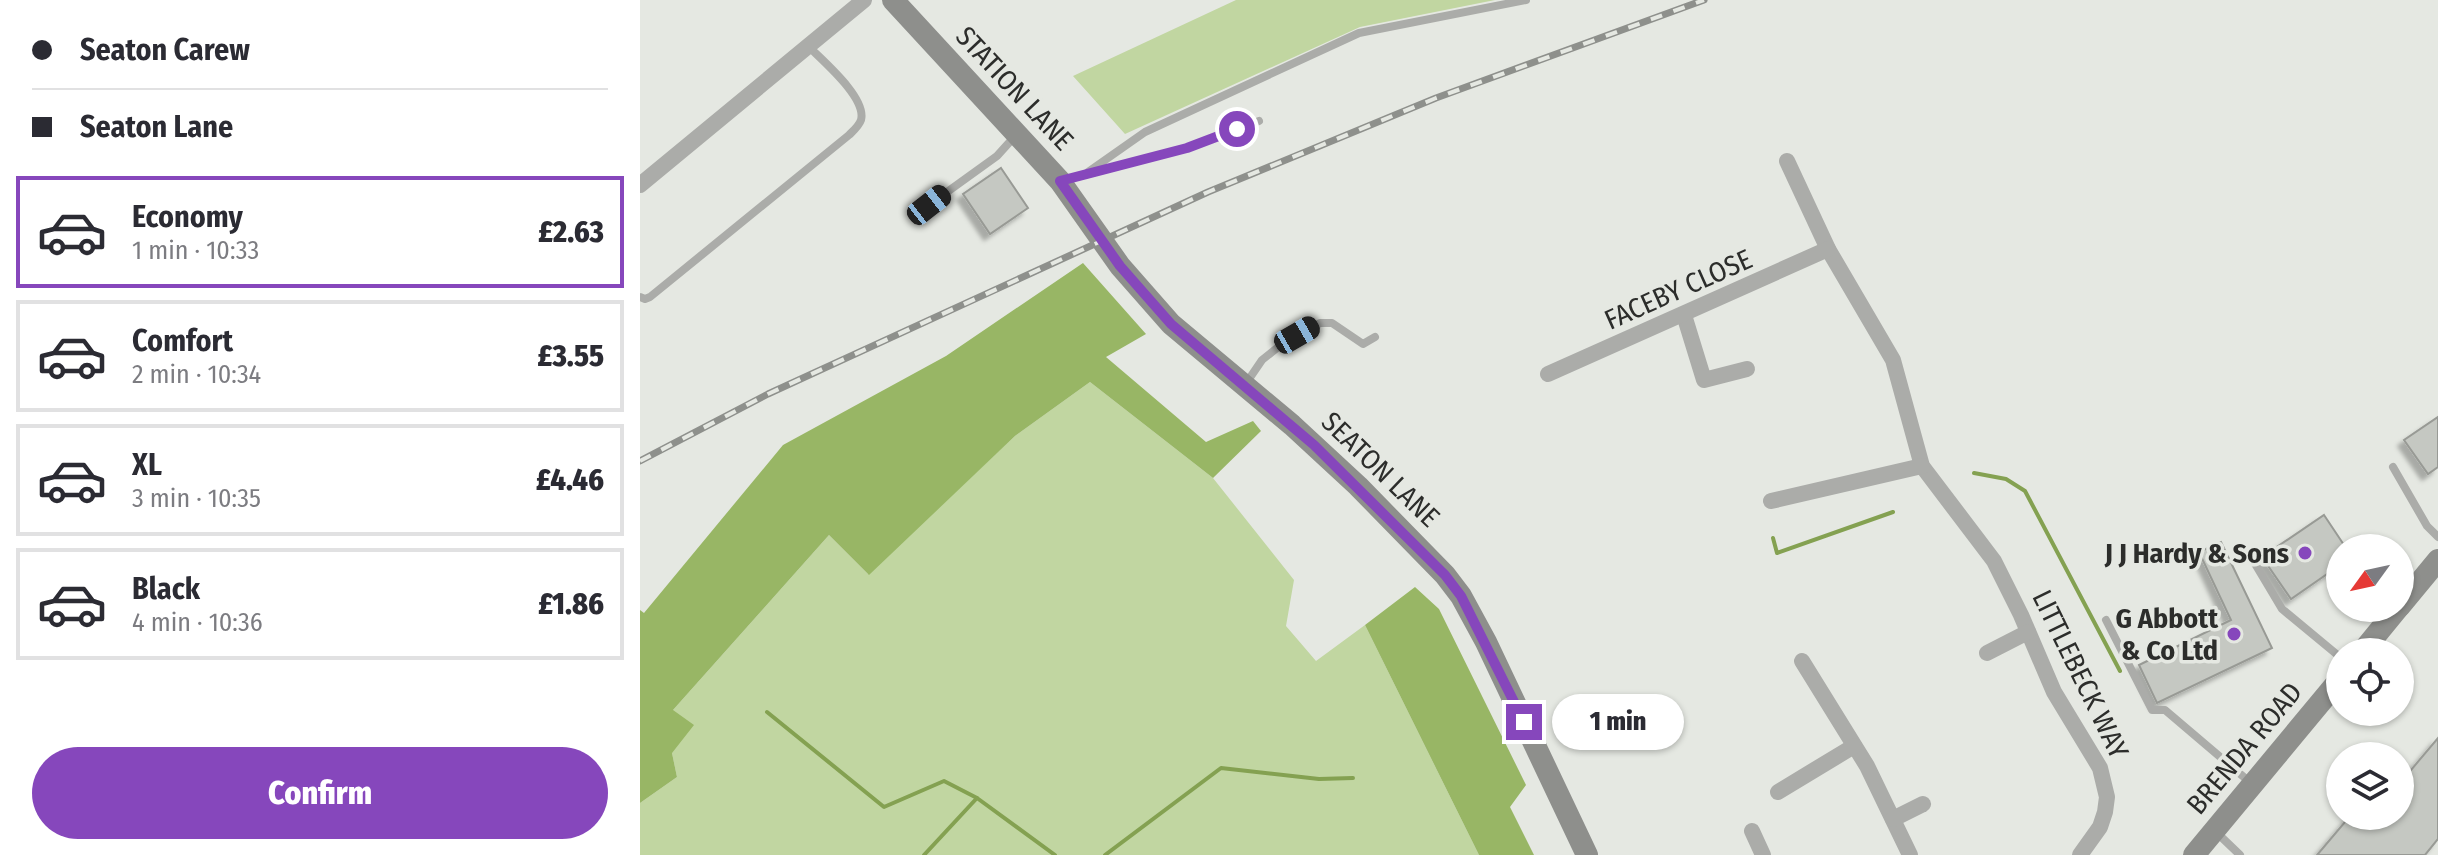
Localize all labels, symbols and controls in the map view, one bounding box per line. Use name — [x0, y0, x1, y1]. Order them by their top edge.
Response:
street label: STATION LANE — [949, 20, 1080, 157]
text: Seaton Carew — [80, 32, 250, 68]
text: Seaton Lane — [80, 109, 233, 145]
route start — [1219, 111, 1255, 147]
car — [903, 181, 955, 229]
icon: car — [36, 196, 108, 268]
text: Economy — [132, 199, 243, 235]
text: £2.63 — [538, 214, 604, 250]
text: 1 min · 10:33 — [132, 235, 259, 266]
street label: FACEBY CLOSE — [1599, 242, 1757, 337]
car — [1270, 313, 1324, 357]
icon: car — [36, 320, 108, 392]
text: Comfort — [132, 323, 233, 359]
text: £3.55 — [538, 338, 604, 374]
text: 2 min · 10:34 — [132, 359, 261, 390]
street label: SEATON LANE — [1315, 405, 1446, 534]
icon: car — [36, 444, 108, 516]
text: XL — [132, 447, 162, 483]
text: £4.46 — [536, 462, 604, 498]
text: 3 min · 10:35 — [132, 483, 261, 514]
north arrow — [2326, 534, 2414, 622]
map controls — [2326, 534, 2414, 830]
place label: J J Hardy & Sons — [2104, 537, 2289, 570]
marker: J J Hardy & Sons — [2296, 544, 2314, 562]
icon: car — [36, 568, 108, 640]
text: Black — [132, 571, 200, 607]
street label: LITTLEBECK WAY — [2026, 585, 2136, 764]
text: £1.86 — [538, 586, 604, 622]
place label: G Abbott & Co Ltd — [2115, 602, 2219, 667]
text: 4 min · 10:36 — [132, 607, 263, 638]
marker: G Abbott & Co Ltd — [2225, 625, 2243, 643]
button: locate — [2326, 638, 2414, 726]
street label: BRENDA ROAD — [2180, 676, 2309, 821]
callout: 1 min — [1552, 694, 1684, 750]
route end — [1506, 704, 1542, 740]
text: 1 min — [1590, 706, 1646, 737]
button: layers — [2326, 742, 2414, 830]
button: Confirm — [32, 747, 608, 839]

